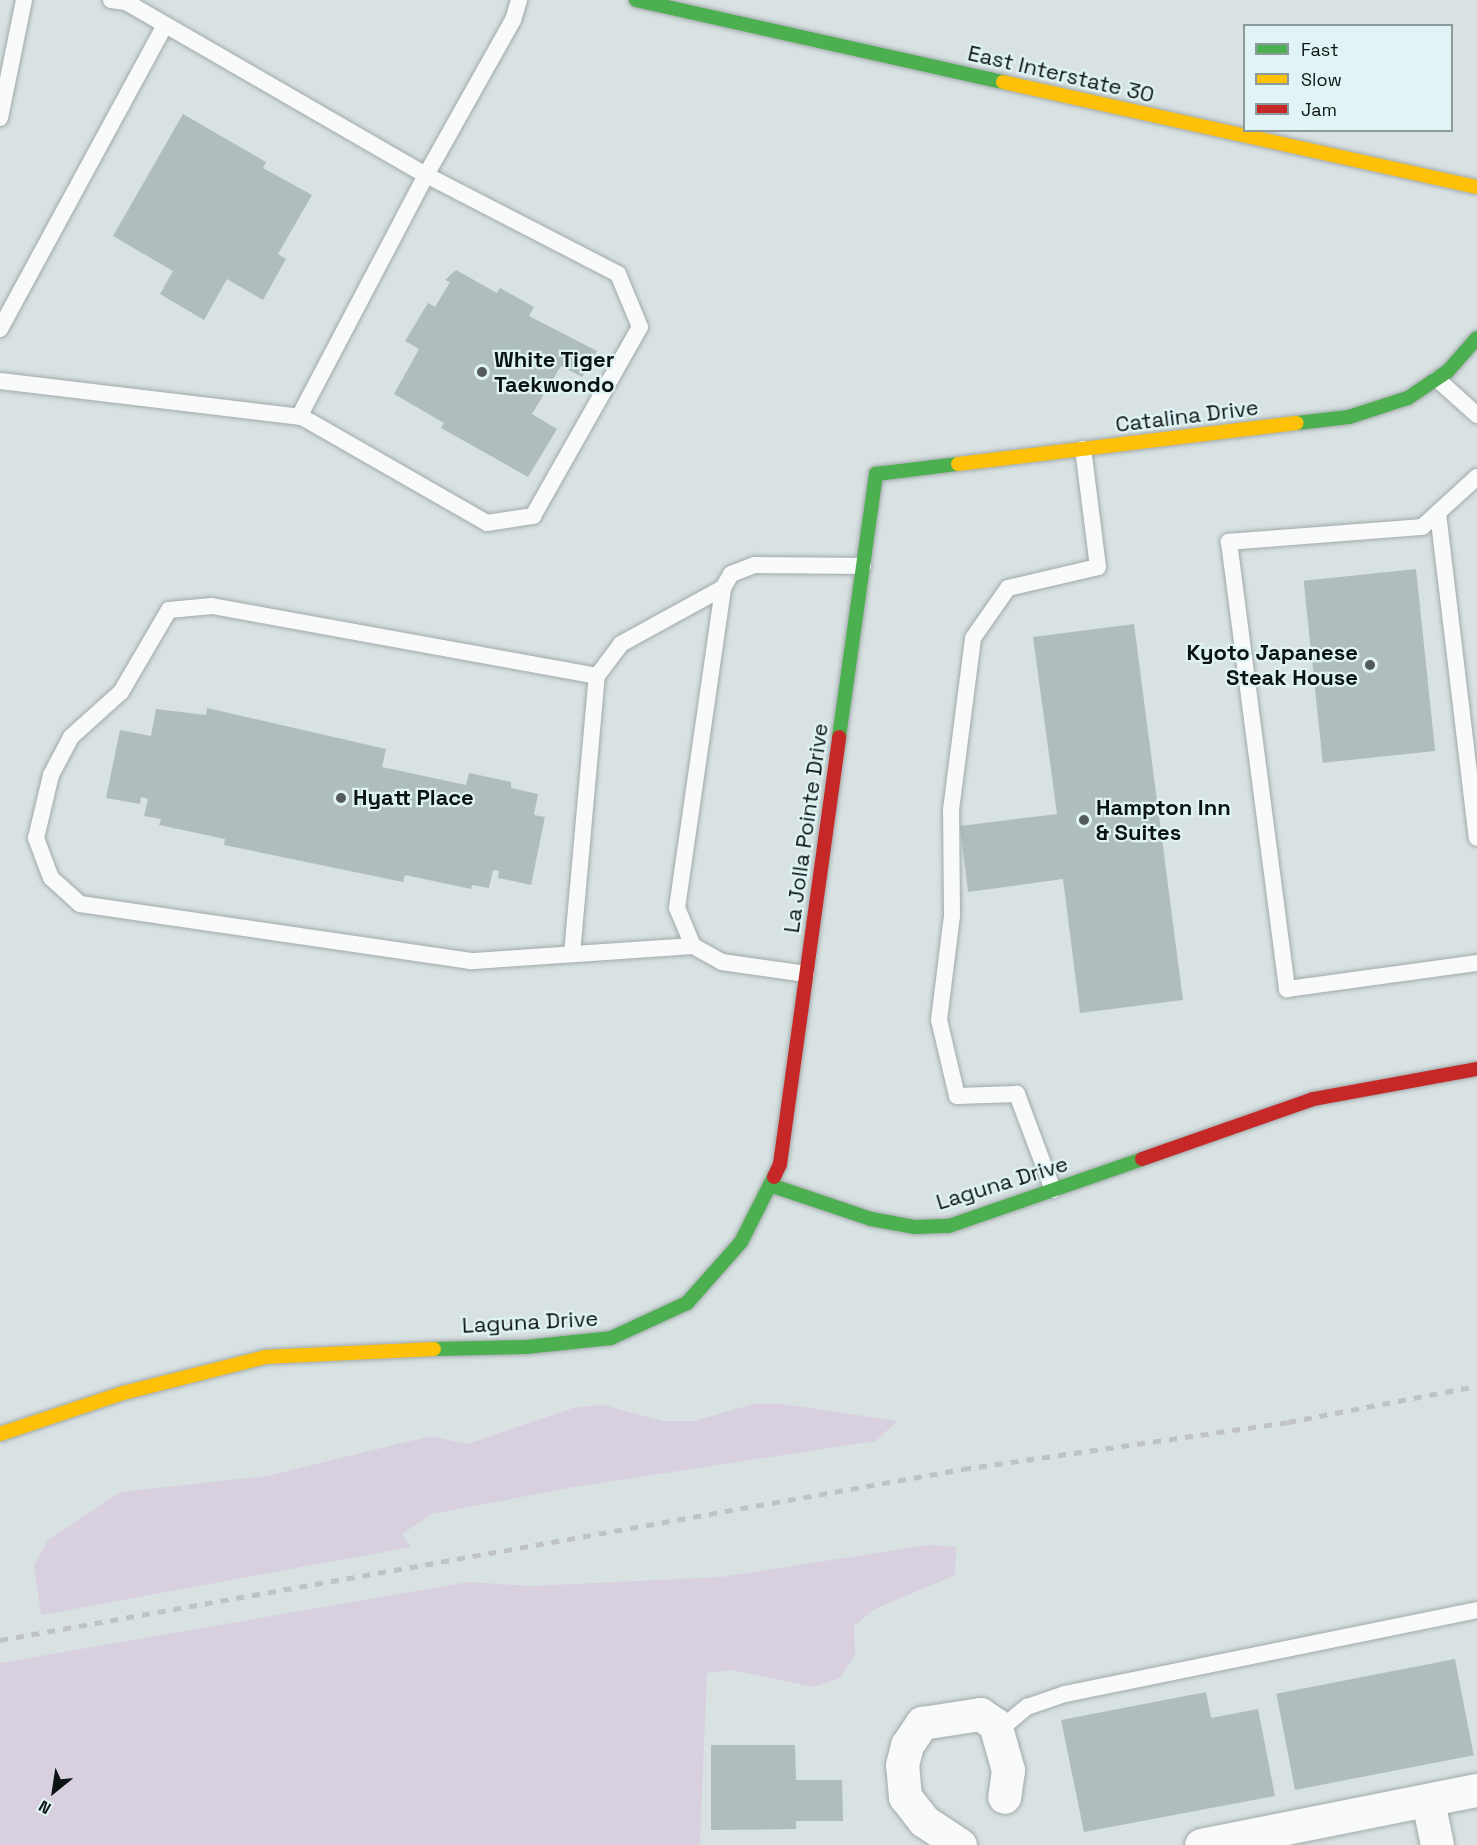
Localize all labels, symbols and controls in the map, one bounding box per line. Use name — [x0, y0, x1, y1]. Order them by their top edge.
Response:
legend — [1243, 24, 1453, 132]
text: Fast — [1301, 38, 1338, 61]
street label: East Interstate 30 — [965, 40, 1157, 108]
text: Slow — [1301, 68, 1342, 91]
text: Jam — [1301, 98, 1337, 121]
place label: White Tiger Taekwondo — [494, 346, 615, 398]
marker: White Tiger Taekwondo — [475, 365, 489, 379]
street label: Catalina Drive — [1114, 394, 1260, 438]
place label: Kyoto Japanese Steak House — [1187, 639, 1358, 690]
marker: Kyoto Japanese Steak House — [1363, 658, 1377, 672]
street label: La Jolla Pointe Drive — [778, 721, 834, 935]
place label: Hyatt Place — [353, 785, 474, 811]
marker: Hyatt Place — [334, 791, 348, 805]
place label: Hampton Inn & Suites — [1096, 794, 1231, 846]
marker: Hampton Inn & Suites — [1077, 813, 1091, 827]
street label: Laguna Drive — [933, 1150, 1071, 1216]
street label: Laguna Drive — [461, 1305, 599, 1339]
north arrow — [24, 1761, 84, 1821]
text: N — [35, 1795, 55, 1819]

